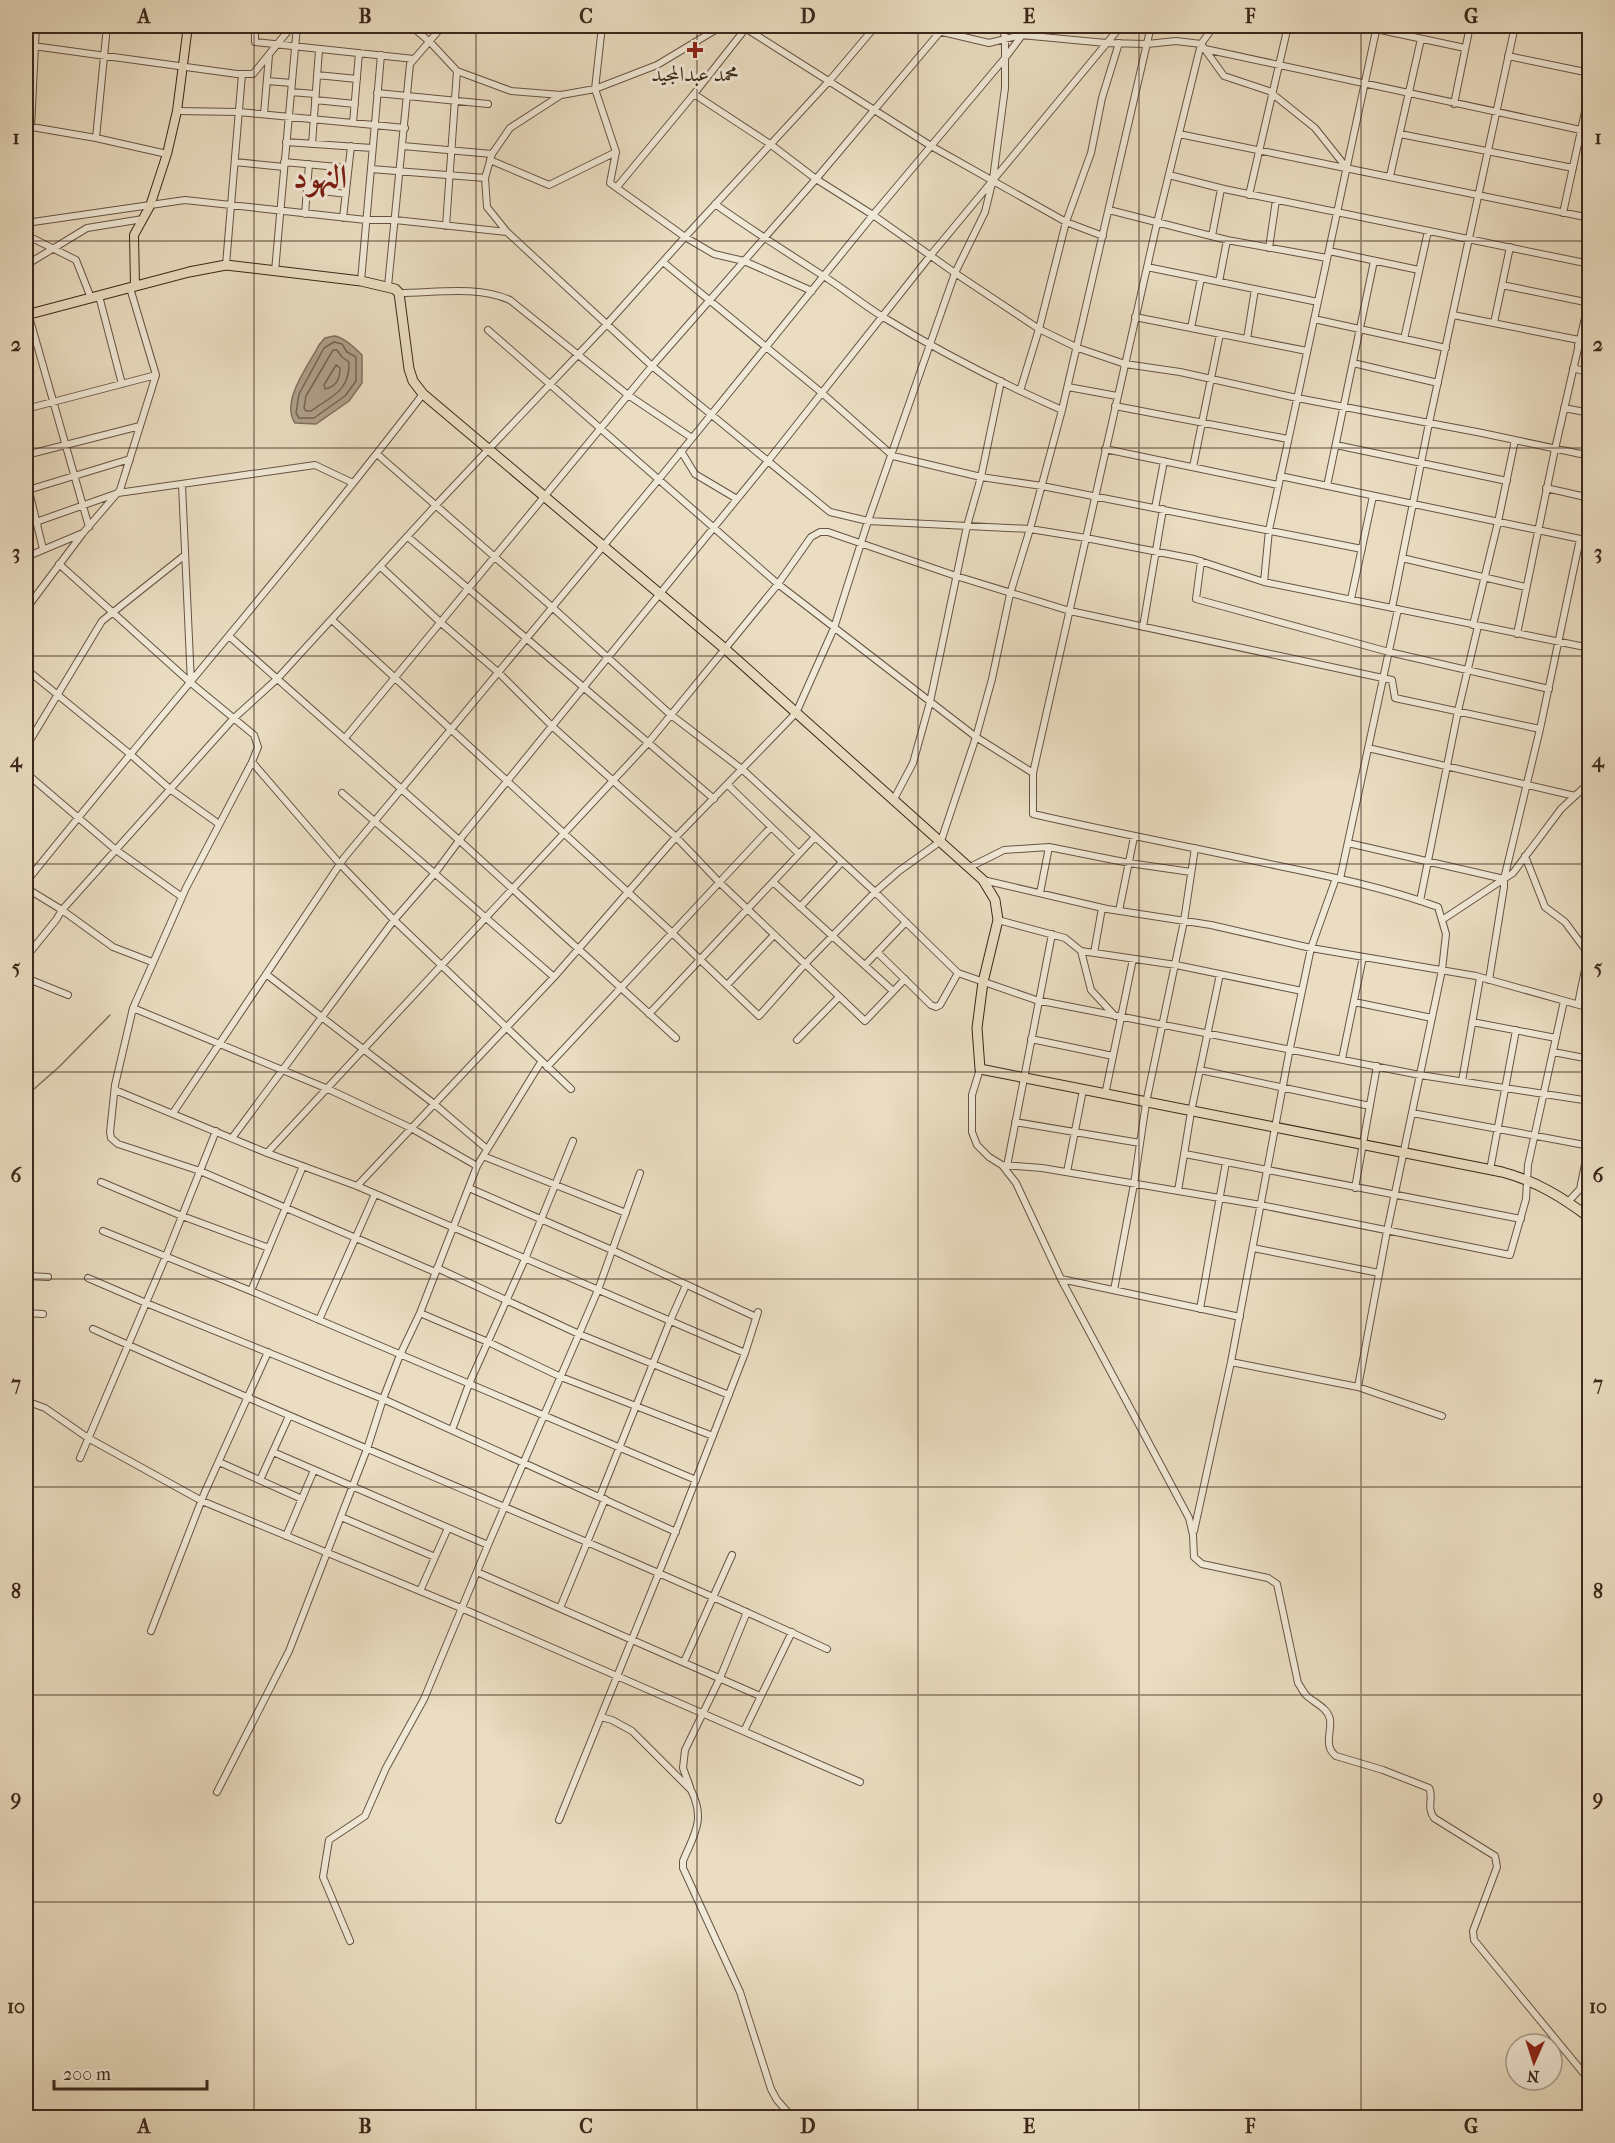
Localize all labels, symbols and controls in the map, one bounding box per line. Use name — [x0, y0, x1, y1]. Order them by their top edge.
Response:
text: A — [136, 5, 152, 28]
text: B — [358, 5, 372, 28]
text: C — [579, 5, 593, 28]
text: D — [800, 5, 816, 28]
text: E — [1023, 5, 1035, 28]
text: F — [1244, 5, 1256, 28]
text: G — [1464, 5, 1478, 28]
marker: محمد عبدالمجيد — [686, 41, 704, 59]
place label: محمد عبدالمجيد — [651, 62, 739, 87]
text: 1 — [12, 126, 20, 149]
text: 1 — [1594, 126, 1602, 149]
district label: النهود — [293, 158, 347, 198]
text: 2 — [11, 333, 21, 356]
text: 2 — [1593, 333, 1603, 356]
text: 3 — [12, 541, 20, 564]
text: 3 — [1594, 541, 1602, 564]
text: 4 — [9, 749, 23, 773]
text: 4 — [1591, 749, 1605, 773]
text: 5 — [12, 956, 21, 979]
text: 5 — [1594, 956, 1603, 979]
text: 6 — [11, 1164, 23, 1187]
text: 6 — [1593, 1164, 1605, 1187]
text: 7 — [10, 1372, 21, 1395]
text: 7 — [1592, 1372, 1603, 1395]
text: 8 — [11, 1580, 21, 1603]
text: 8 — [1593, 1580, 1603, 1603]
text: 9 — [10, 1787, 21, 1810]
text: 9 — [1592, 1787, 1603, 1810]
text: 10 — [7, 1995, 25, 2018]
text: 10 — [1589, 1995, 1607, 2018]
north arrow — [1504, 2032, 1564, 2092]
scale bar — [54, 2053, 207, 2091]
text: 200 m — [63, 2064, 111, 2085]
text: N — [1526, 2067, 1540, 2086]
text: A — [136, 2115, 152, 2138]
text: B — [358, 2115, 372, 2138]
text: C — [579, 2115, 593, 2138]
text: D — [800, 2115, 816, 2138]
text: E — [1023, 2115, 1035, 2138]
text: F — [1244, 2115, 1256, 2138]
text: G — [1464, 2115, 1478, 2138]

